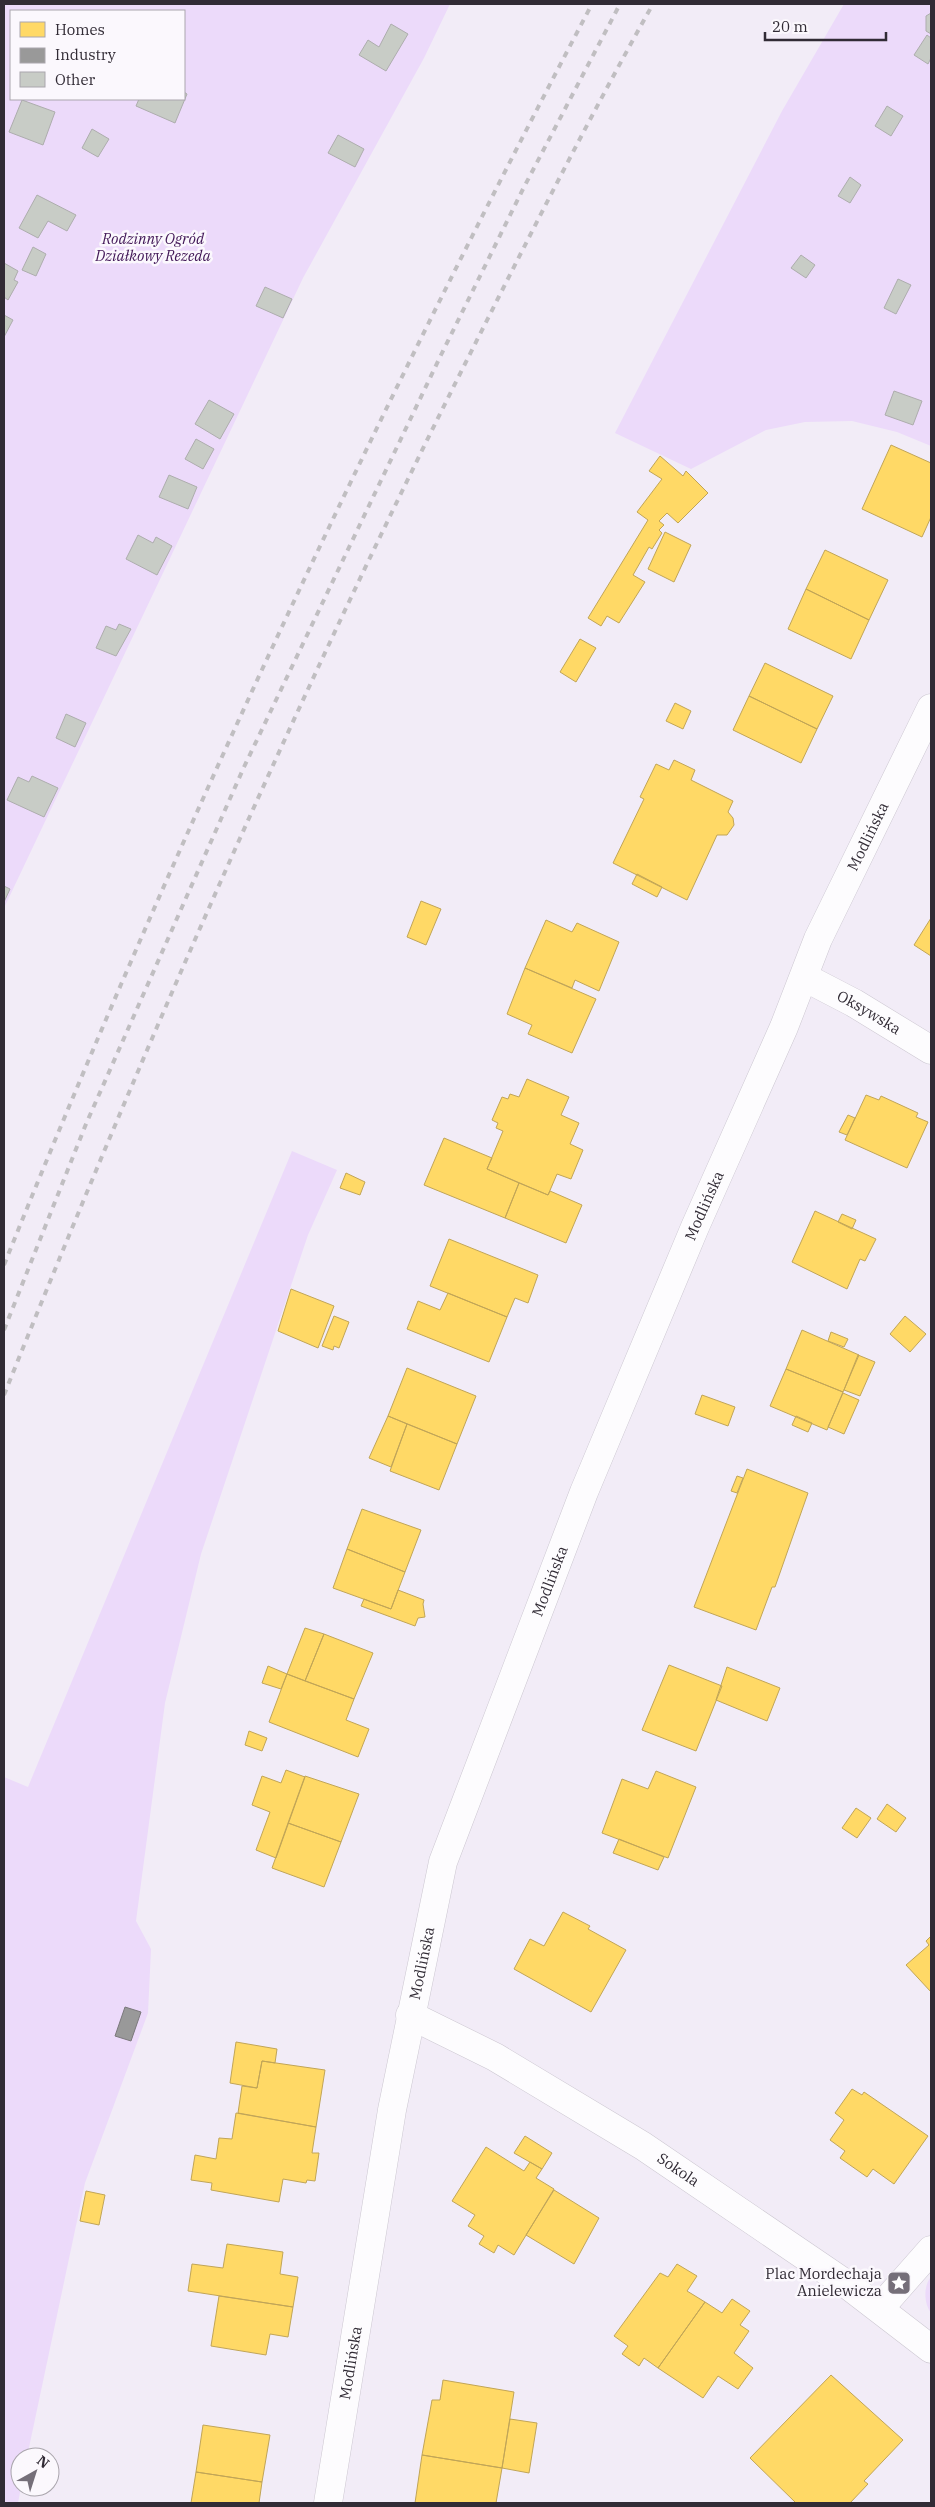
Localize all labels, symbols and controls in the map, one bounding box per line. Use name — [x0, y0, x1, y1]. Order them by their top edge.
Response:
legend — [10, 10, 185, 100]
scale bar — [765, 10, 886, 42]
text: 20 m — [772, 17, 808, 36]
text: Homes — [55, 20, 105, 39]
text: Industry — [55, 45, 116, 64]
text: Other — [55, 70, 95, 89]
park label: Rodzinny Ogród Działkowy Rezeda — [94, 229, 212, 265]
street label: Modlińska — [843, 799, 892, 874]
street label: Oksywska — [834, 986, 905, 1038]
street label: Modlińska — [681, 1168, 728, 1243]
street label: Modlińska — [528, 1543, 572, 1619]
street label: Modlińska — [405, 1925, 438, 2001]
street label: Sokola — [654, 2148, 703, 2191]
place label: Plac Mordechaja Anielewicza — [765, 2264, 882, 2300]
place icon: Plac Mordechaja Anielewicza — [886, 2270, 912, 2296]
street label: Modlińska — [335, 2325, 366, 2401]
north arrow — [10, 2447, 60, 2497]
text: N — [33, 2451, 53, 2472]

